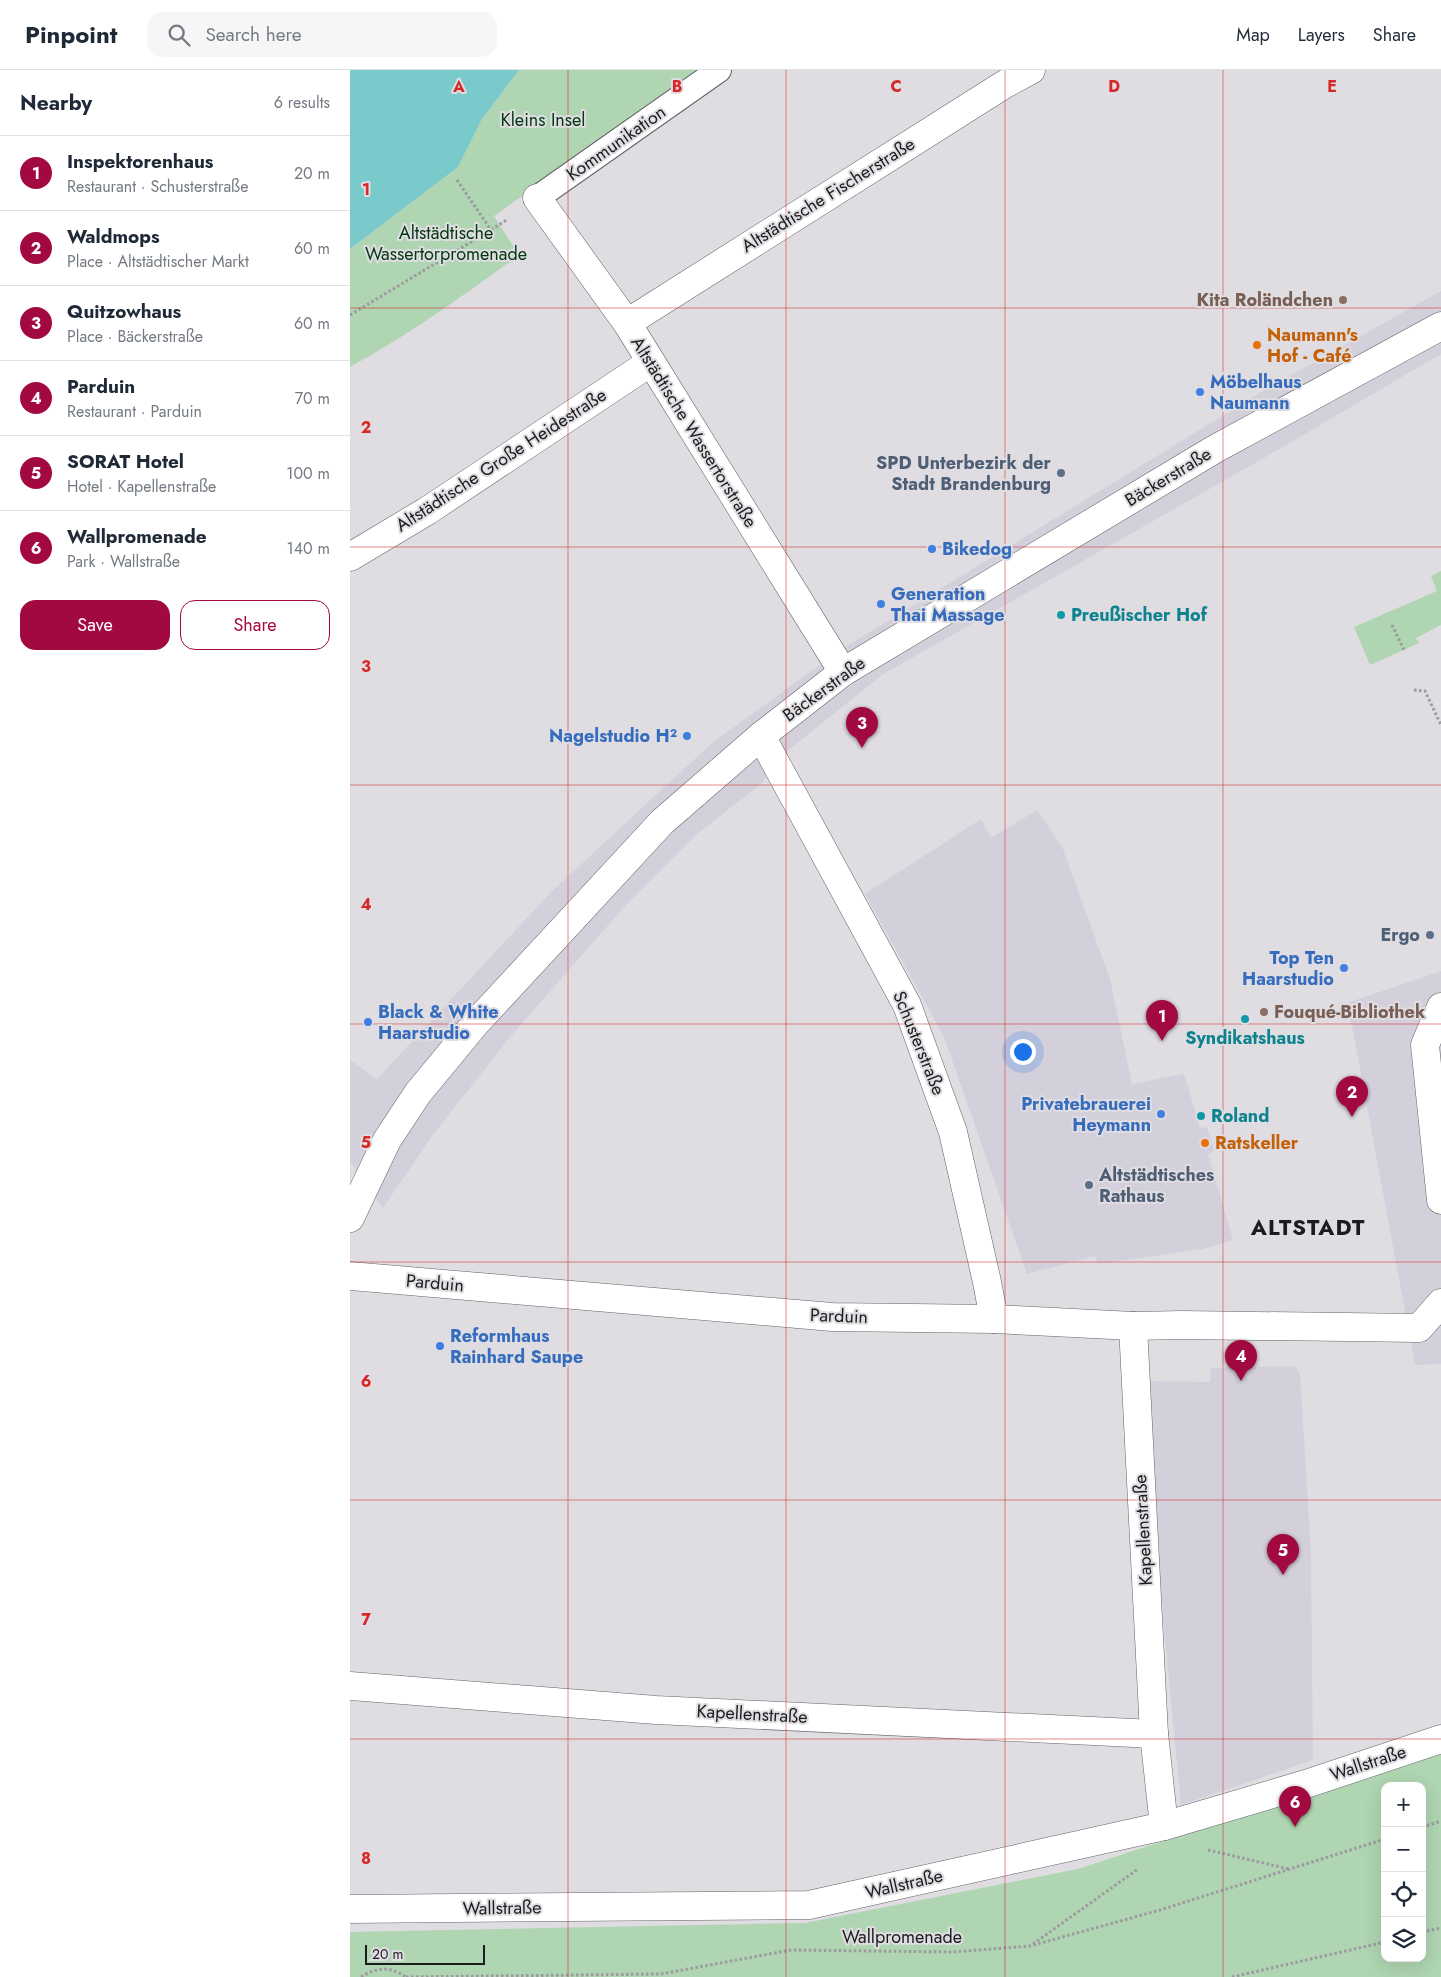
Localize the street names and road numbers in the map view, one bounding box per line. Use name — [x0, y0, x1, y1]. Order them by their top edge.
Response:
street label: Kommunikation — [561, 99, 671, 187]
street label: Altstädtische Fischerstraße — [736, 131, 920, 259]
street label: Altstädtische Wassertorstraße — [625, 332, 763, 532]
street label: Altstädtische Große Heidestraße — [391, 382, 611, 538]
street label: Bäckerstraße — [1120, 441, 1216, 513]
street label: Bäckerstraße — [777, 650, 871, 728]
street label: Schusterstraße — [886, 987, 952, 1099]
street label: Parduin — [405, 1268, 465, 1298]
street label: Parduin — [810, 1302, 868, 1330]
street label: Kapellenstraße — [1127, 1474, 1159, 1586]
street label: Kapellenstraße — [696, 1698, 808, 1730]
street label: Wallstraße — [1327, 1738, 1409, 1788]
street label: Wallstraße — [863, 1862, 945, 1906]
street label: Wallstraße — [462, 1894, 542, 1922]
street label: Wallpromenade — [842, 1924, 962, 1950]

